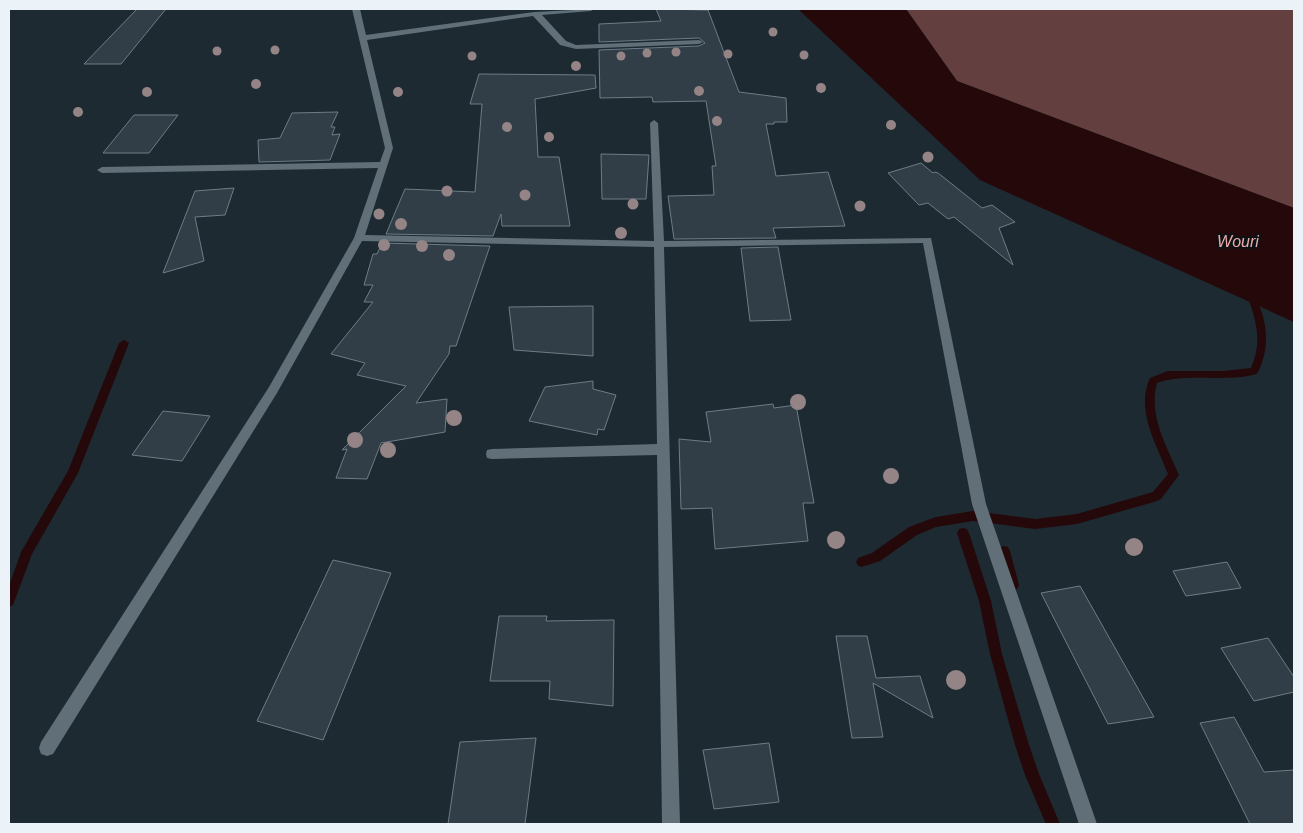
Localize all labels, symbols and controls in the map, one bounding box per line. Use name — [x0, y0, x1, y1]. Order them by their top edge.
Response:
water label: Wouri — [1217, 233, 1259, 250]

